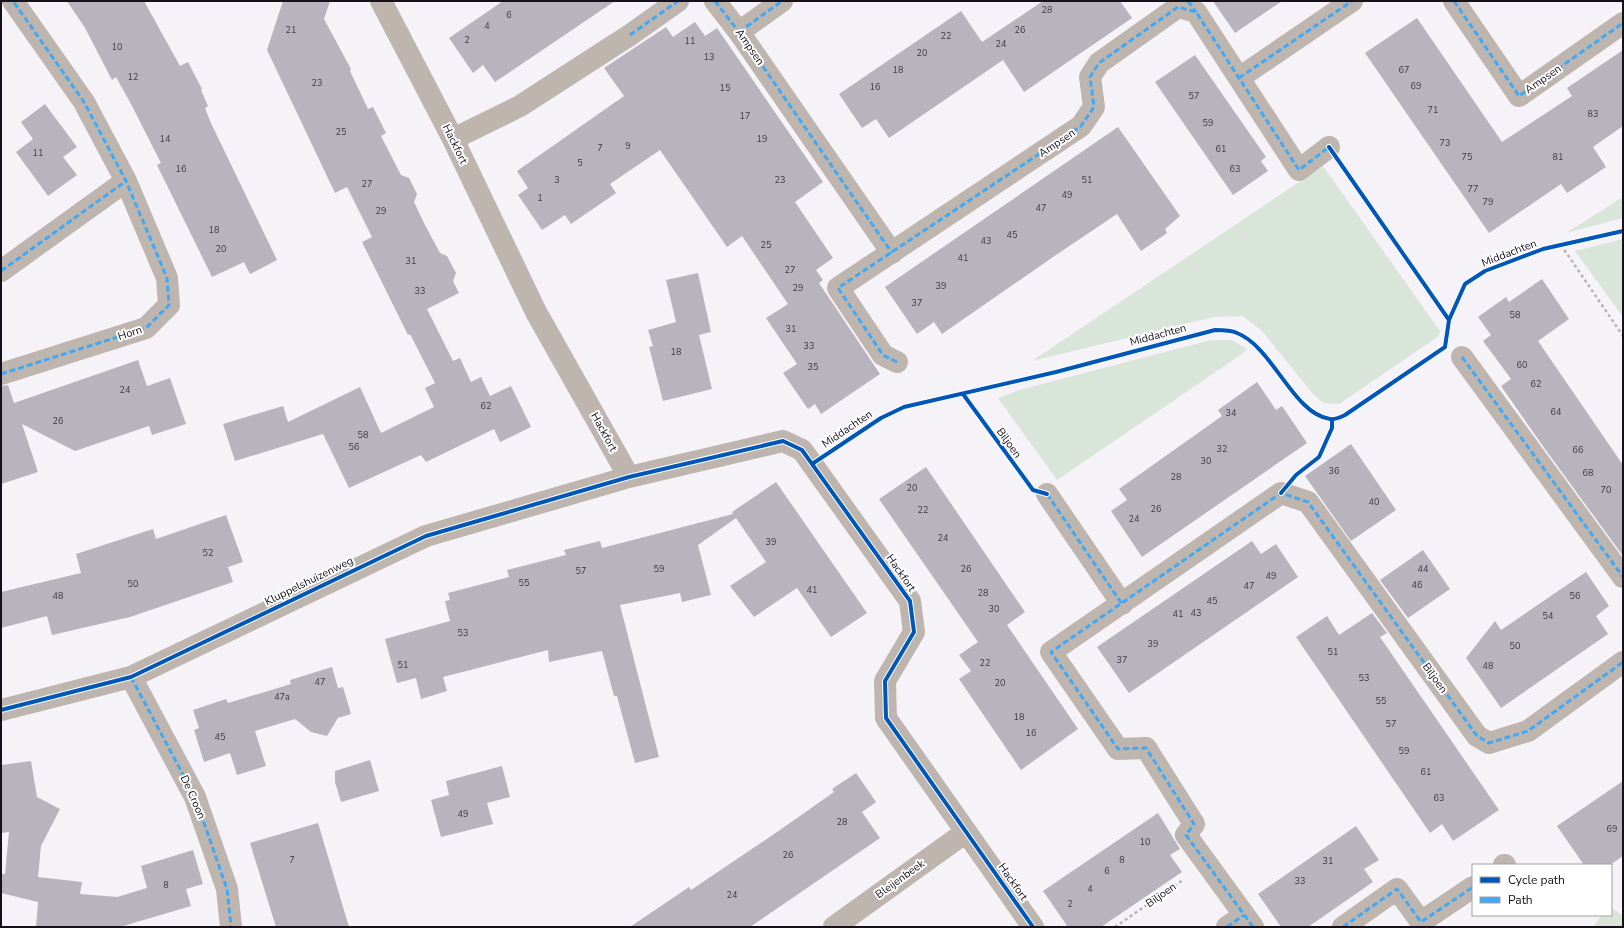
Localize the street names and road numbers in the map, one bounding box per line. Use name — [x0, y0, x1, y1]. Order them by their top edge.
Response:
street label: Ampsen — [732, 26, 768, 68]
street label: Ampsen — [1522, 61, 1564, 97]
street label: Hackfort — [439, 122, 471, 167]
street label: Ampsen — [1036, 125, 1078, 161]
street label: Middachten — [1479, 236, 1539, 270]
street label: Middachten — [1128, 320, 1188, 350]
street label: Horn — [116, 322, 144, 344]
street label: Middachten — [819, 407, 875, 451]
street label: Hackfort — [587, 410, 621, 454]
street label: Biljoen — [993, 425, 1025, 461]
street label: Hackfort — [883, 551, 919, 595]
street label: Kluppelshuizenweg — [262, 553, 356, 609]
street label: Biljoen — [1419, 660, 1451, 696]
street label: De Croon — [177, 773, 209, 821]
street label: Bleijenbeek — [872, 856, 928, 902]
street label: Hackfort — [995, 860, 1031, 904]
street label: Biljoen — [1143, 879, 1179, 911]

